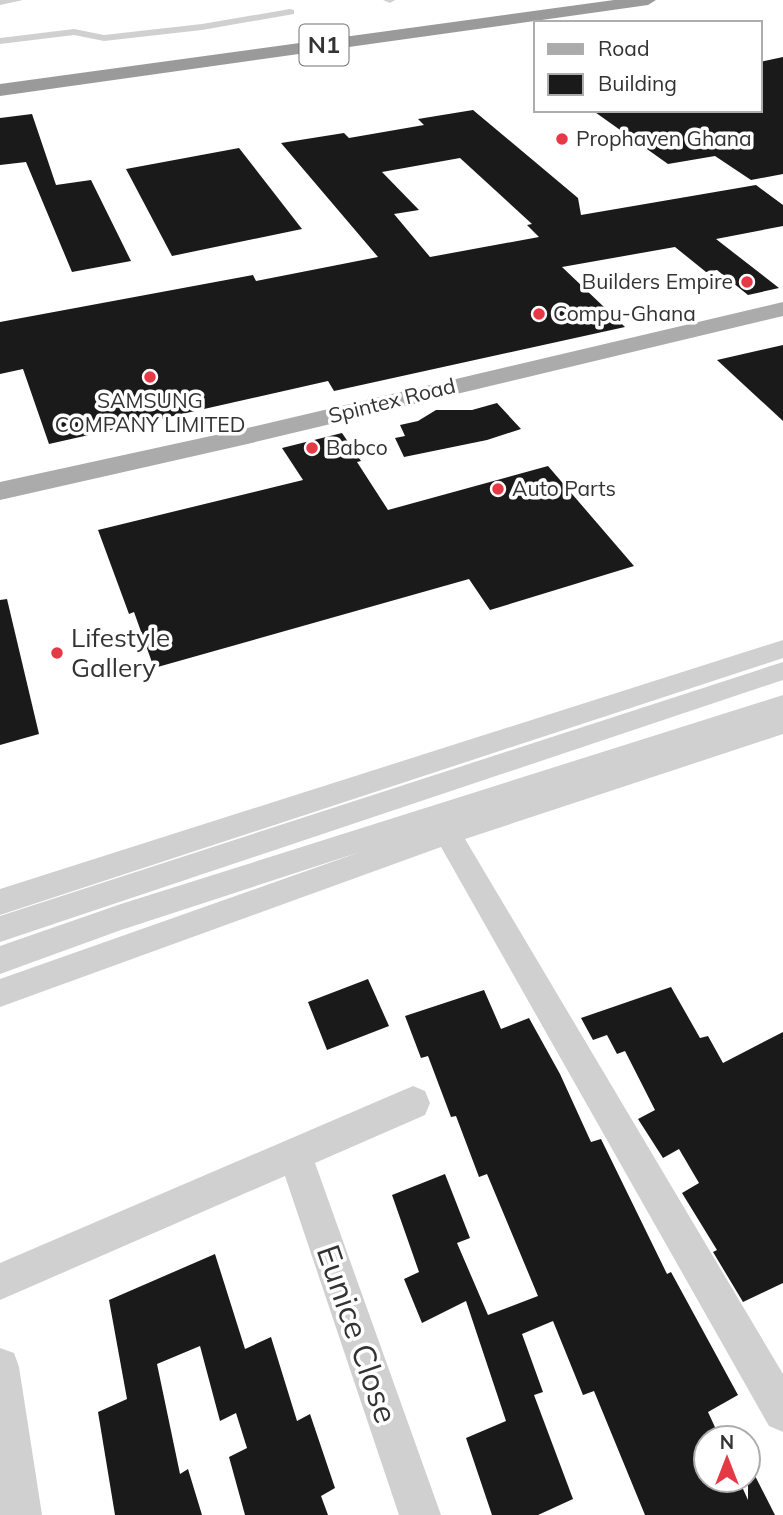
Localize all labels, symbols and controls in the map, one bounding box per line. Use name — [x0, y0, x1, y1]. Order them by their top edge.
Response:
legend — [534, 21, 762, 112]
road number: N1 — [300, 25, 348, 66]
text: Road — [598, 35, 649, 61]
text: Building — [598, 70, 677, 96]
place label: Prophaven Ghana — [576, 125, 752, 151]
marker: Prophaven Ghana — [554, 131, 570, 147]
place label: Builders Empire — [582, 268, 733, 294]
marker: Builders Empire — [739, 274, 755, 290]
place label: Compu-Ghana — [553, 300, 696, 326]
marker: Compu-Ghana — [531, 306, 547, 322]
marker: SAMSUNG COMPANY LIMITED — [142, 369, 158, 385]
street label: Spintex Road — [326, 372, 458, 428]
place label: SAMSUNG COMPANY LIMITED — [55, 387, 245, 437]
place label: Babco — [326, 434, 388, 460]
marker: Babco — [304, 440, 320, 456]
place label: Auto Parts — [512, 475, 616, 501]
marker: Auto Parts — [490, 481, 506, 497]
place label: Lifestyle Gallery — [71, 621, 170, 684]
marker: Lifestyle Gallery — [49, 645, 65, 661]
street label: Eunice Close — [309, 1239, 407, 1428]
north arrow — [692, 1424, 762, 1494]
text: N — [720, 1430, 734, 1454]

